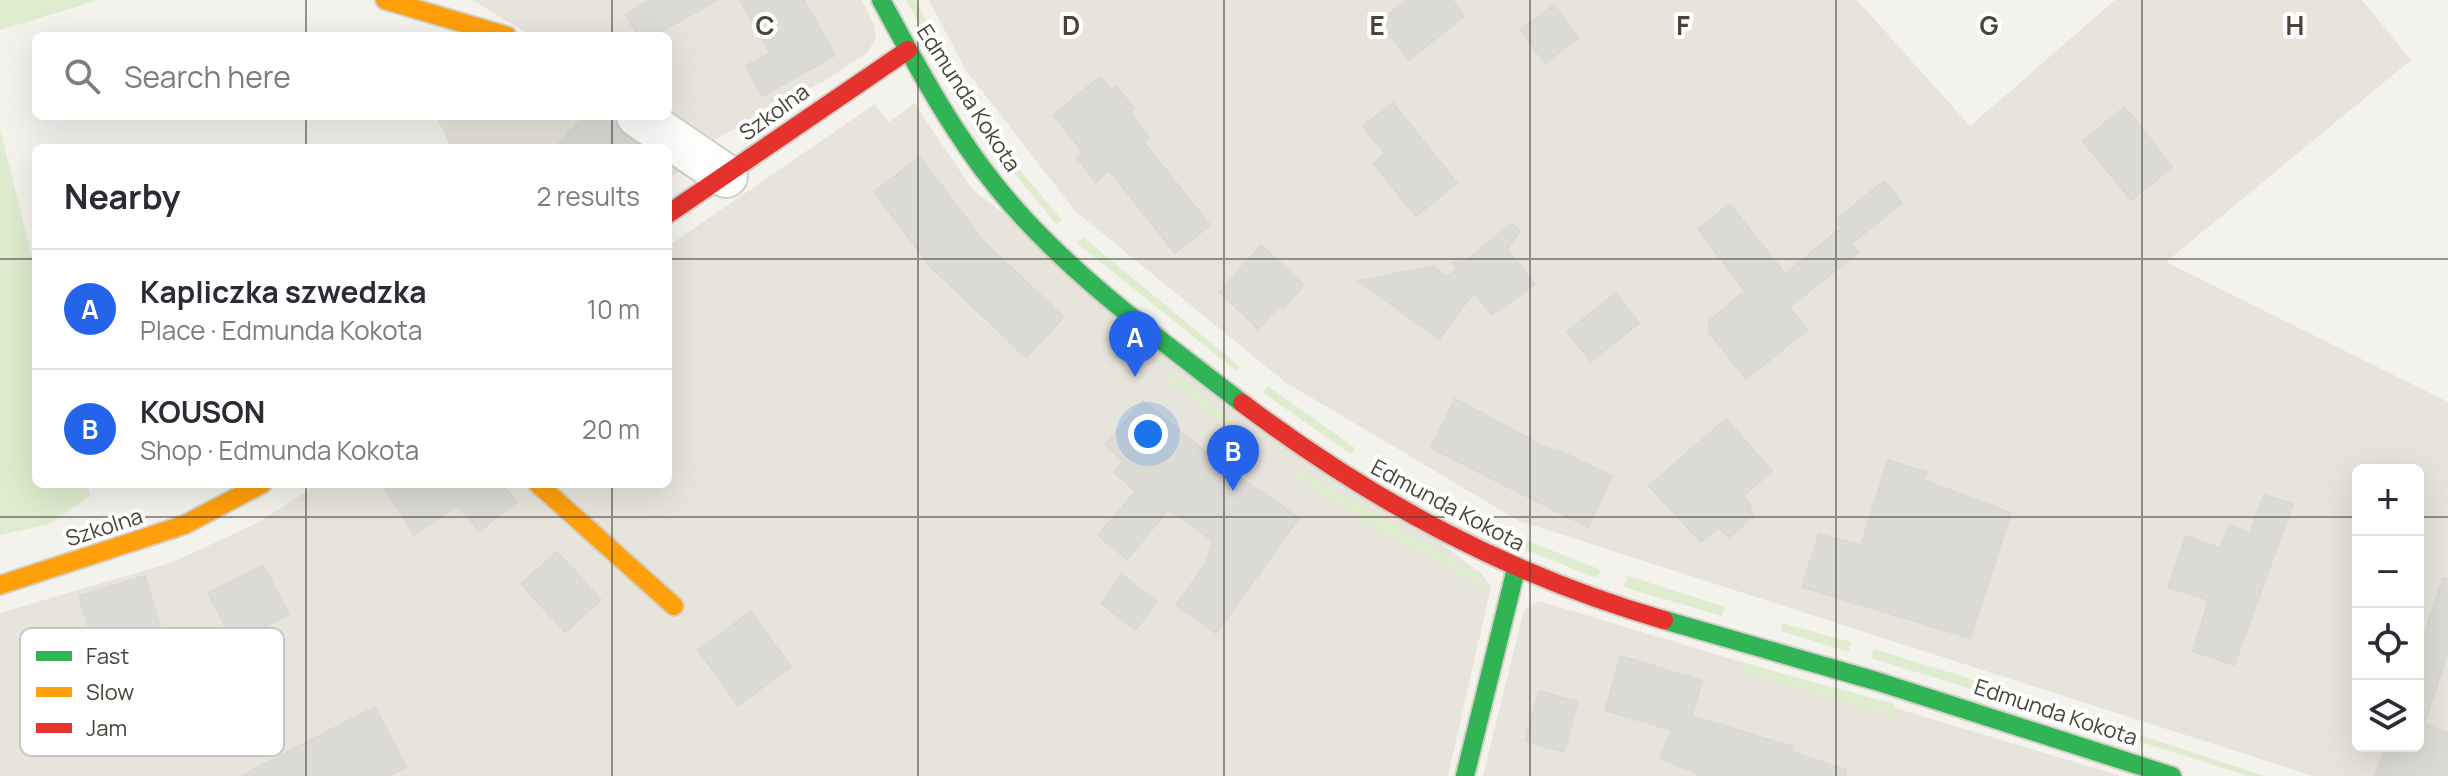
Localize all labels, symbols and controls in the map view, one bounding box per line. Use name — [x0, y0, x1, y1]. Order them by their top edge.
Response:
text: C — [755, 7, 775, 43]
text: D — [1062, 7, 1080, 43]
text: E — [1369, 7, 1385, 43]
text: F — [1676, 7, 1690, 43]
text: G — [1979, 7, 1999, 43]
text: H — [2286, 7, 2304, 43]
street label: Edmunda Kokota — [910, 19, 1028, 177]
search box — [32, 32, 672, 120]
icon: search — [60, 54, 104, 98]
text: Search here — [124, 56, 291, 97]
street label: Szkolna — [733, 77, 815, 147]
text: Nearby — [64, 173, 180, 219]
text: 2 results — [536, 178, 640, 214]
text: Kapliczka szwedzka — [140, 271, 426, 312]
text: A — [81, 291, 99, 327]
text: 10 m — [587, 291, 640, 327]
pin: A — [1109, 311, 1161, 377]
text: Place · Edmunda Kokota — [140, 312, 422, 348]
text: KOUSON — [140, 391, 265, 432]
text: B — [82, 411, 98, 447]
text: 20 m — [582, 411, 640, 447]
your location — [1128, 414, 1168, 454]
pin: B — [1207, 425, 1259, 491]
text: Shop · Edmunda Kokota — [140, 432, 419, 468]
street label: Edmunda Kokota — [1366, 452, 1530, 558]
map controls — [2352, 464, 2424, 752]
button: + — [2352, 464, 2424, 536]
street label: Szkolna — [62, 500, 146, 554]
button: − — [2352, 536, 2424, 608]
button: locate — [2352, 608, 2424, 680]
legend — [20, 628, 284, 756]
text: Fast — [86, 641, 129, 671]
street label: Edmunda Kokota — [1971, 671, 2141, 753]
text: Slow — [86, 677, 134, 707]
button: layers — [2352, 680, 2424, 752]
text: Jam — [86, 713, 127, 743]

